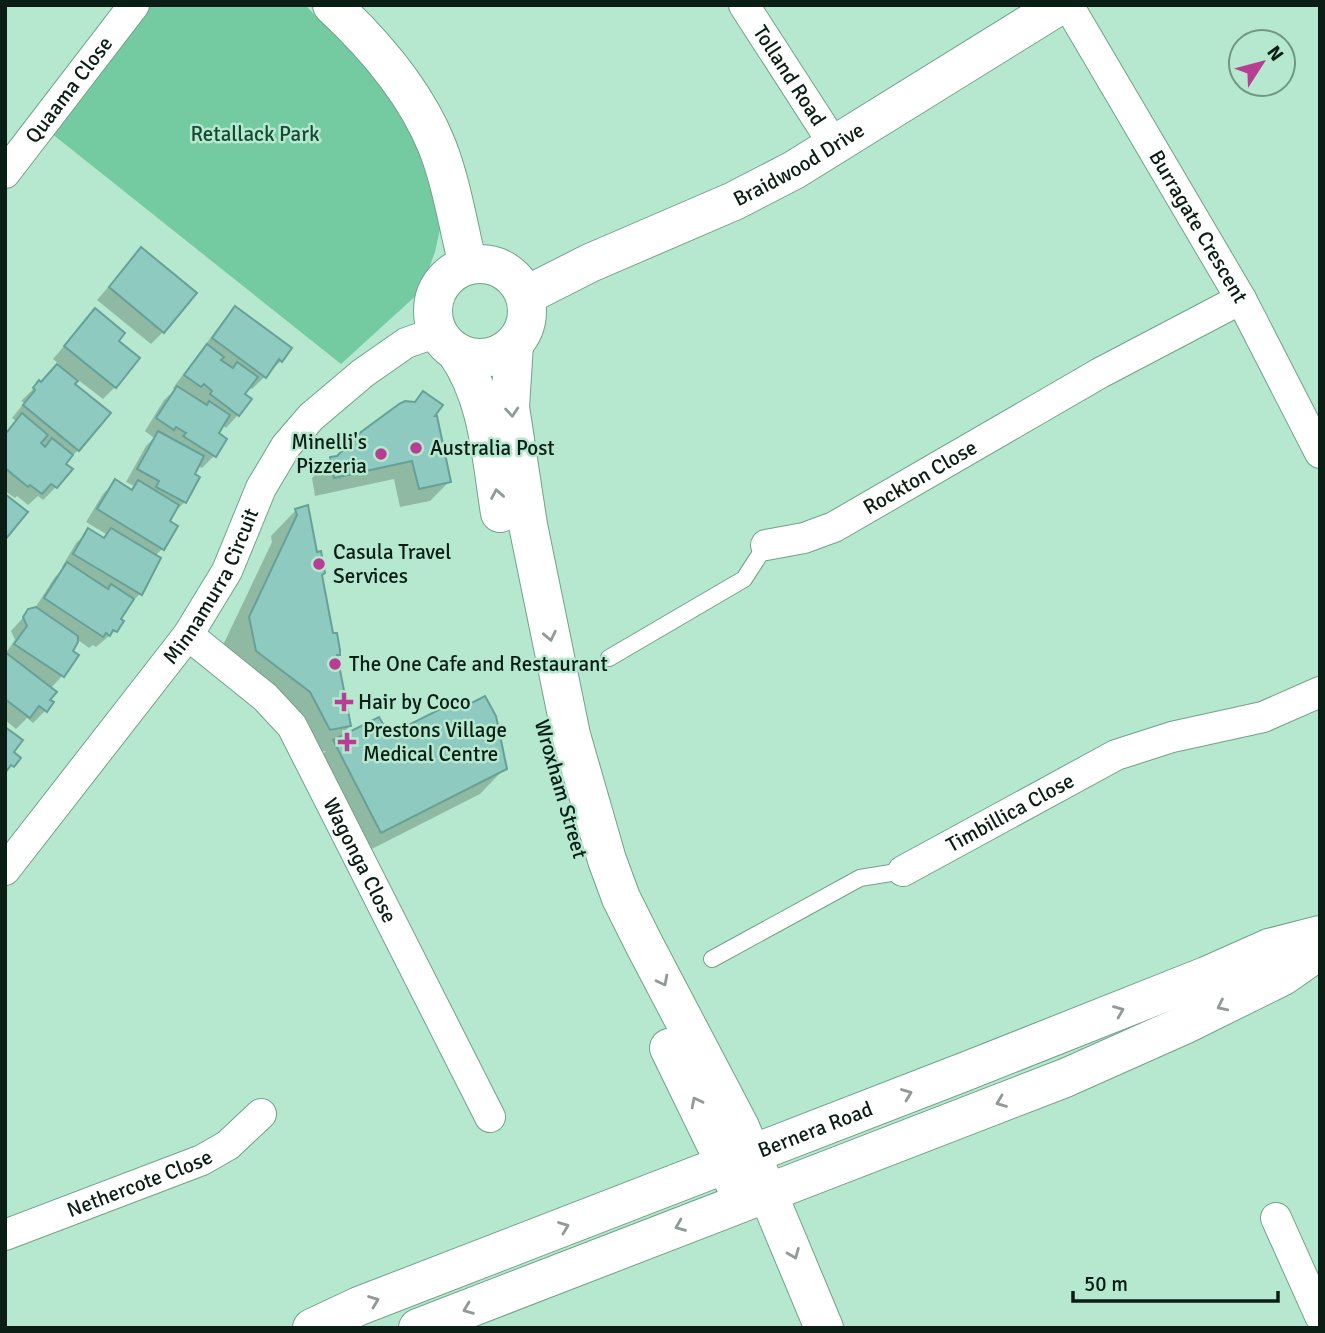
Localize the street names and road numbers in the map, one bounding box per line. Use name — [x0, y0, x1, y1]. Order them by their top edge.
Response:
street label: Tolland Road — [748, 20, 832, 131]
street label: Quaama Close — [20, 31, 118, 148]
street label: Braidwood Drive — [729, 117, 869, 212]
street label: Burragate Crescent — [1143, 145, 1253, 308]
street label: Rockton Close — [858, 434, 982, 520]
street label: Minnamurra Circuit — [157, 504, 264, 669]
street label: Wroxham Street — [529, 717, 593, 861]
street label: Timbillica Close — [942, 767, 1079, 858]
street label: Wagonga Close — [317, 793, 403, 927]
street label: Bernera Road — [754, 1096, 876, 1163]
street label: Nethercote Close — [63, 1144, 217, 1223]

